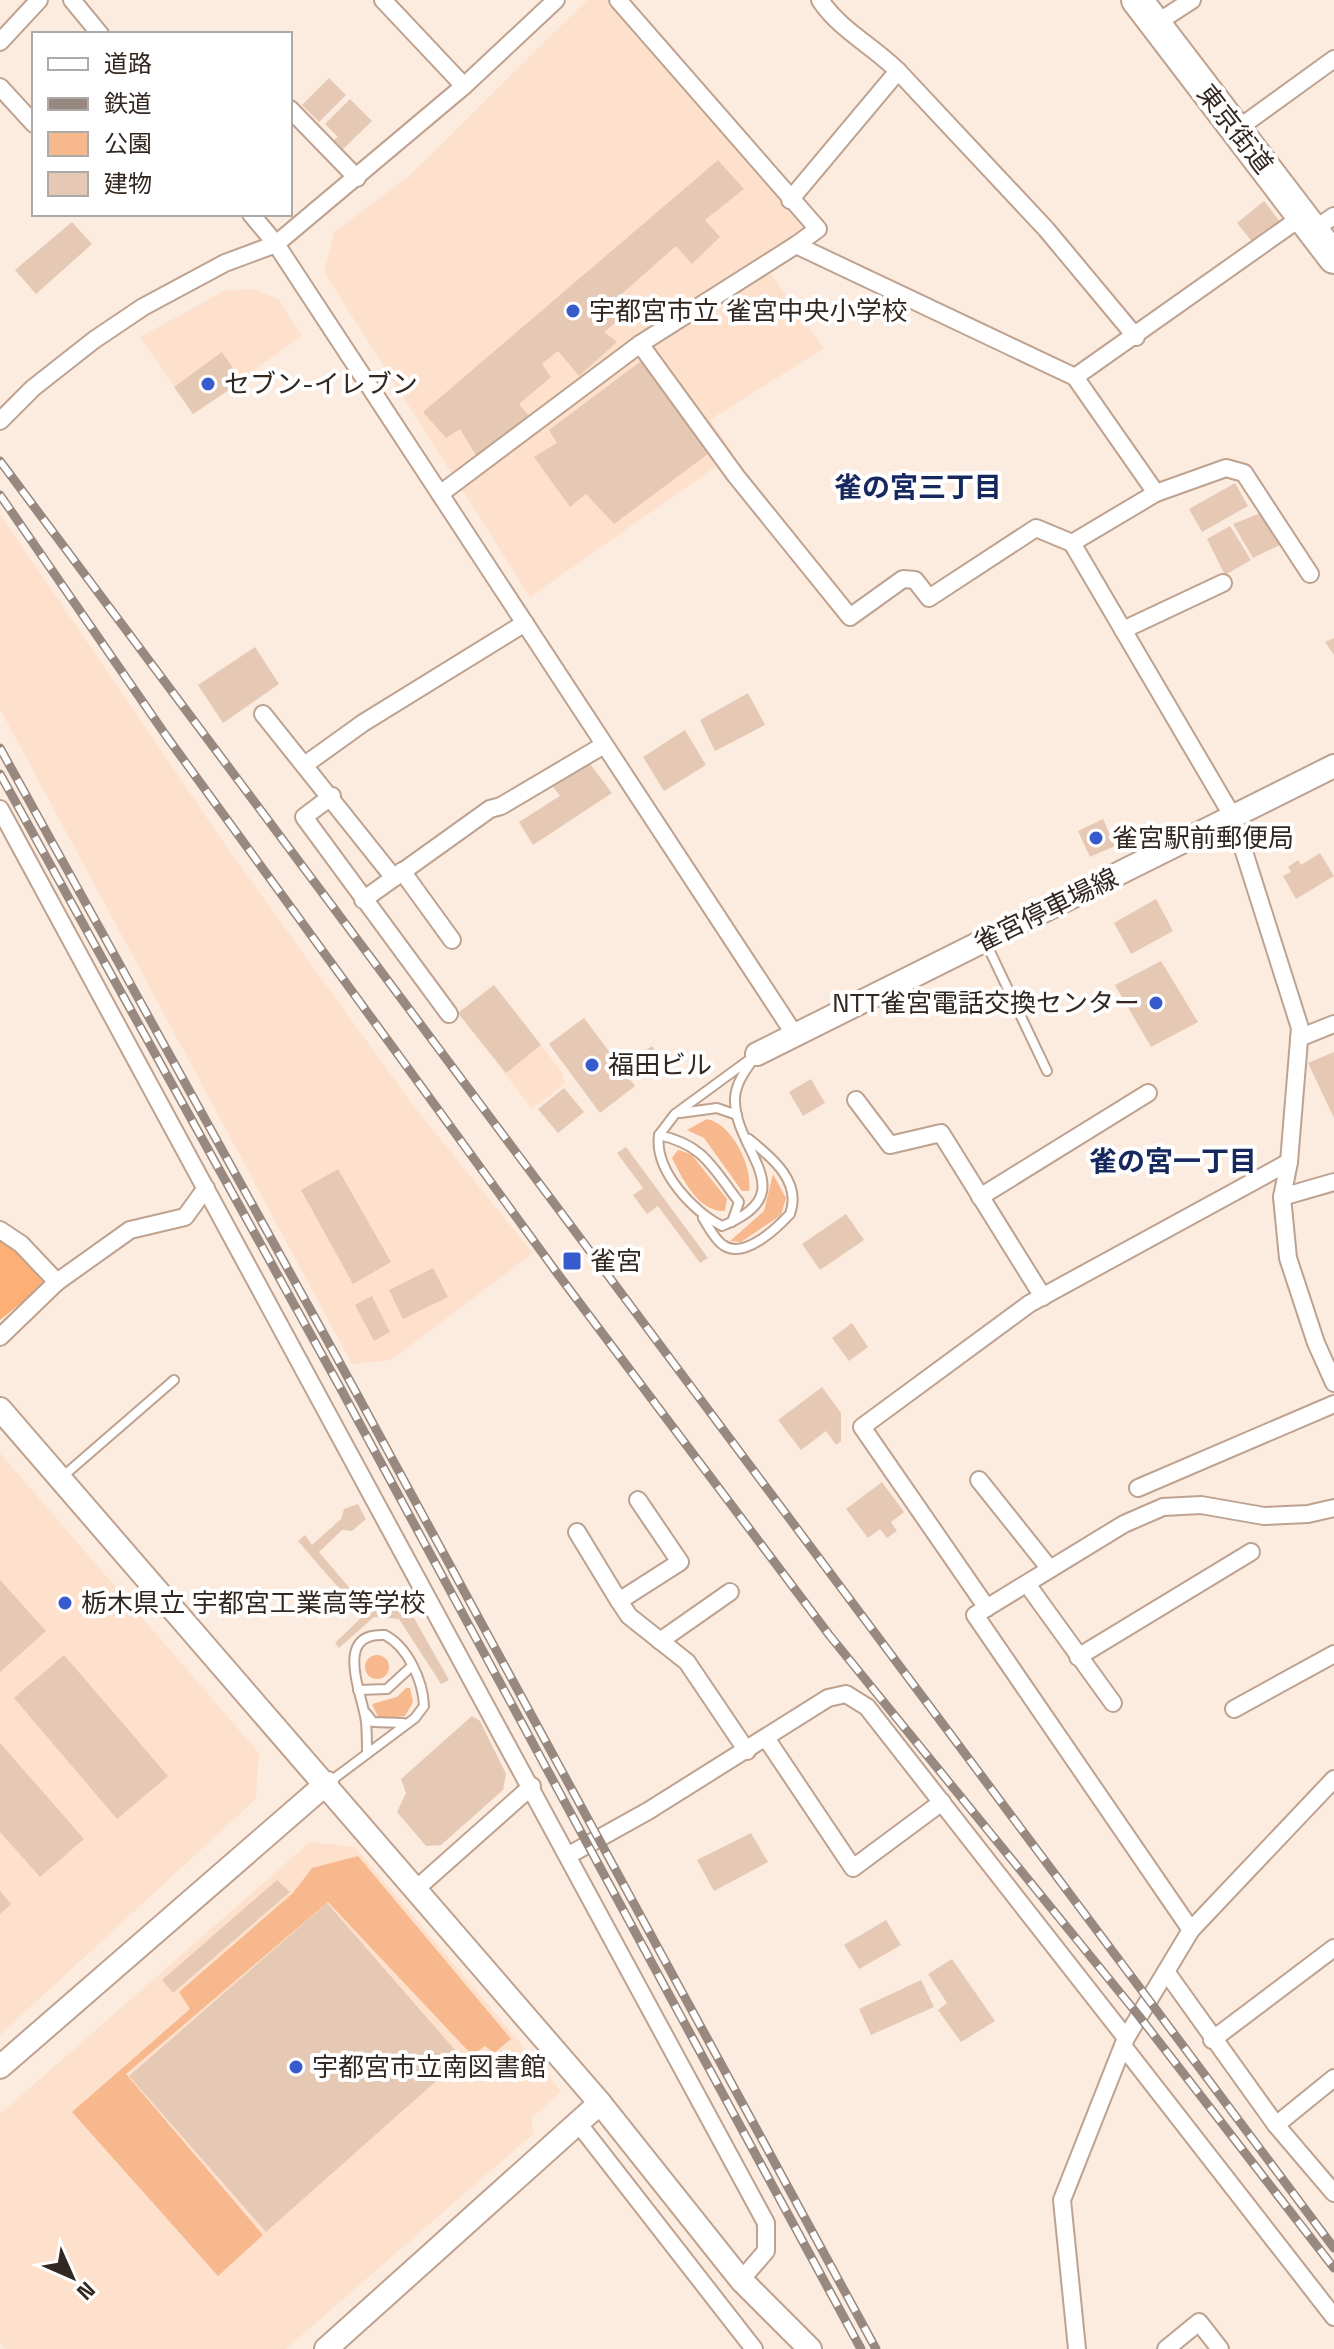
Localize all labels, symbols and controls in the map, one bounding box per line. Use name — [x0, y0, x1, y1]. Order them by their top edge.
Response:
legend — [32, 32, 292, 216]
text: 道路 — [104, 48, 152, 79]
street label: 東京街道 — [1190, 78, 1280, 180]
text: 鉄道 — [104, 88, 152, 119]
text: 公園 — [104, 128, 152, 159]
text: 建物 — [104, 168, 152, 199]
place label: 宇都宮市立 雀宮中央小学校 — [589, 294, 908, 328]
marker: 宇都宮市立 雀宮中央小学校 — [564, 302, 582, 320]
place label: セブン-イレブン — [224, 367, 418, 401]
marker: セブン-イレブン — [199, 375, 217, 393]
district label: 雀の宮三丁目 — [834, 469, 1002, 505]
place label: 雀宮駅前郵便局 — [1112, 821, 1294, 855]
marker: 雀宮駅前郵便局 — [1087, 829, 1105, 847]
street label: 雀宮停車場線 — [968, 861, 1124, 959]
place label: NTT雀宮電話交換センター — [832, 986, 1140, 1020]
marker: NTT雀宮電話交換センター — [1147, 994, 1165, 1012]
place label: 福田ビル — [608, 1048, 712, 1082]
marker: 福田ビル — [583, 1056, 601, 1074]
district label: 雀の宮一丁目 — [1089, 1143, 1257, 1179]
place label: 雀宮 — [590, 1244, 642, 1278]
marker: 雀宮 — [561, 1250, 583, 1272]
place label: 栃木県立 宇都宮工業高等学校 — [81, 1586, 426, 1620]
marker: 栃木県立 宇都宮工業高等学校 — [56, 1594, 74, 1612]
place label: 宇都宮市立南図書館 — [312, 2050, 546, 2084]
marker: 宇都宮市立南図書館 — [287, 2058, 305, 2076]
north arrow — [32, 2237, 112, 2317]
text: N — [71, 2276, 101, 2306]

